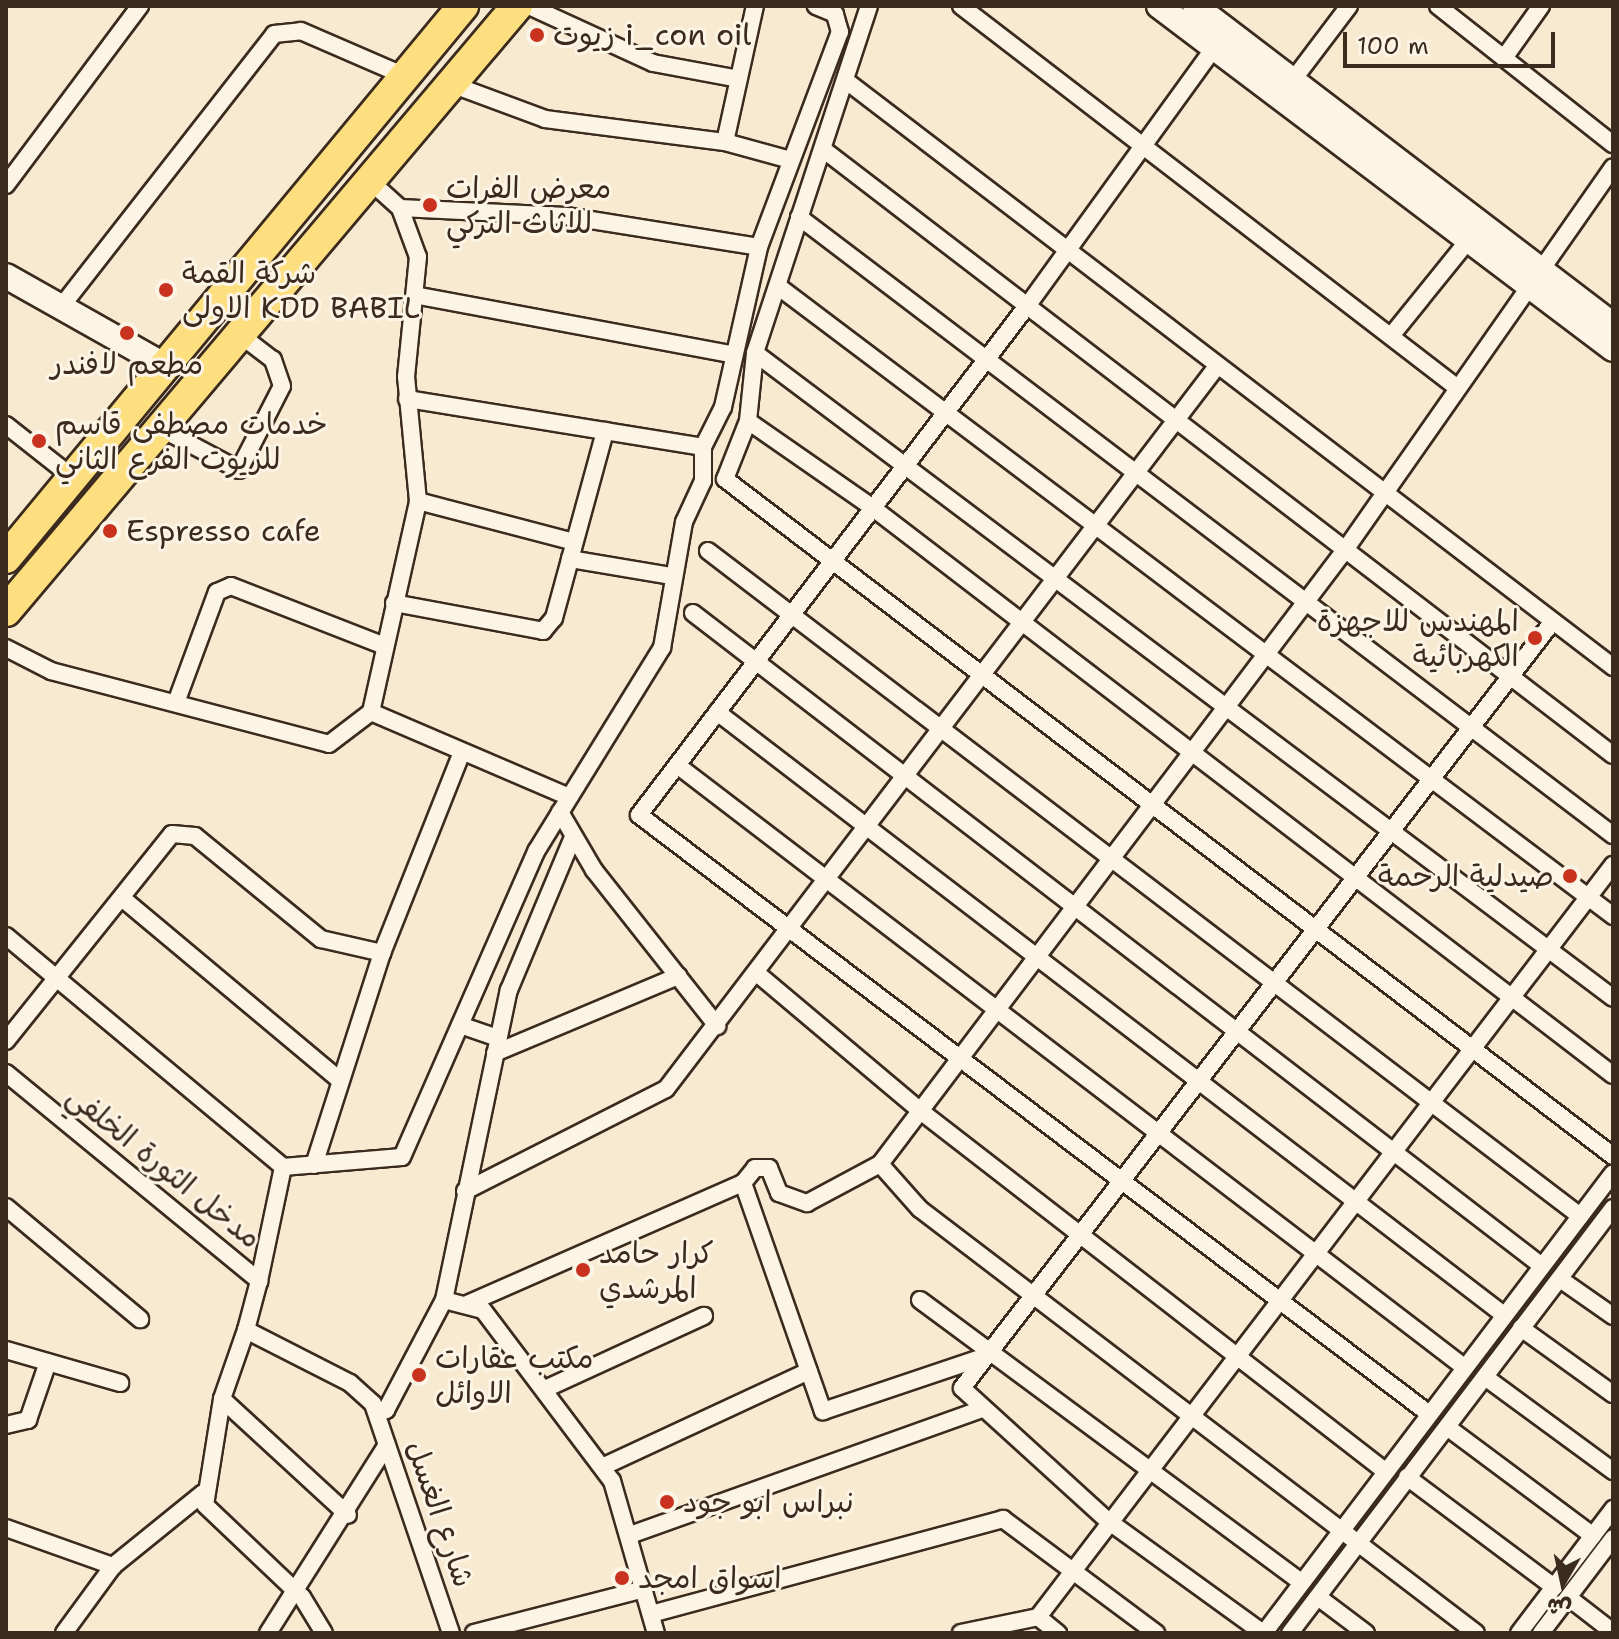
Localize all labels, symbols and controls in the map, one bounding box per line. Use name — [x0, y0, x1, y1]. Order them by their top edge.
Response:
scale bar — [1347, 16, 1559, 66]
place label: زيوت i_con oil — [553, 17, 751, 53]
marker: زيوت i_con oil — [528, 26, 546, 44]
text: 100 m — [1357, 30, 1429, 62]
place label: معرض الفرات للاثاث التركي — [446, 170, 611, 240]
marker: معرض الفرات للاثاث التركي — [421, 196, 439, 214]
place label: شركة القمة الاولى KDD BABIL — [182, 255, 420, 326]
marker: شركة القمة الاولى KDD BABIL — [157, 281, 175, 299]
marker: مطعم لافندر — [118, 324, 136, 342]
place label: مطعم لافندر — [51, 346, 203, 382]
place label: خدمات مصطفى قاسم للزيوت الفرع الثاني — [55, 406, 328, 476]
marker: خدمات مصطفى قاسم للزيوت الفرع الثاني — [30, 432, 48, 450]
place label: Espresso cafe — [126, 513, 321, 549]
marker: Espresso cafe — [101, 522, 119, 540]
place label: المهندس للاجهزة الكهربائية — [1317, 603, 1519, 674]
marker: المهندس للاجهزة الكهربائية — [1526, 629, 1544, 647]
place label: صيدلية الرحمة — [1378, 858, 1554, 894]
marker: صيدلية الرحمة — [1561, 867, 1579, 885]
street label: مدخل الثورة الخلفي — [60, 1078, 268, 1256]
place label: كرار حامد المرشدي — [599, 1235, 714, 1306]
marker: كرار حامد المرشدي — [574, 1261, 592, 1279]
place label: مكتب عقارات الاوائل — [435, 1340, 594, 1410]
marker: مكتب عقارات الاوائل — [410, 1366, 428, 1384]
street label: شارع الغسل — [398, 1436, 482, 1592]
place label: نبراس ابو جود — [683, 1484, 854, 1520]
marker: نبراس ابو جود — [658, 1493, 676, 1511]
north arrow — [1523, 1543, 1603, 1623]
place label: اسواق امجد — [638, 1560, 781, 1596]
marker: اسواق امجد — [613, 1569, 631, 1587]
text: ش — [1545, 1591, 1573, 1623]

